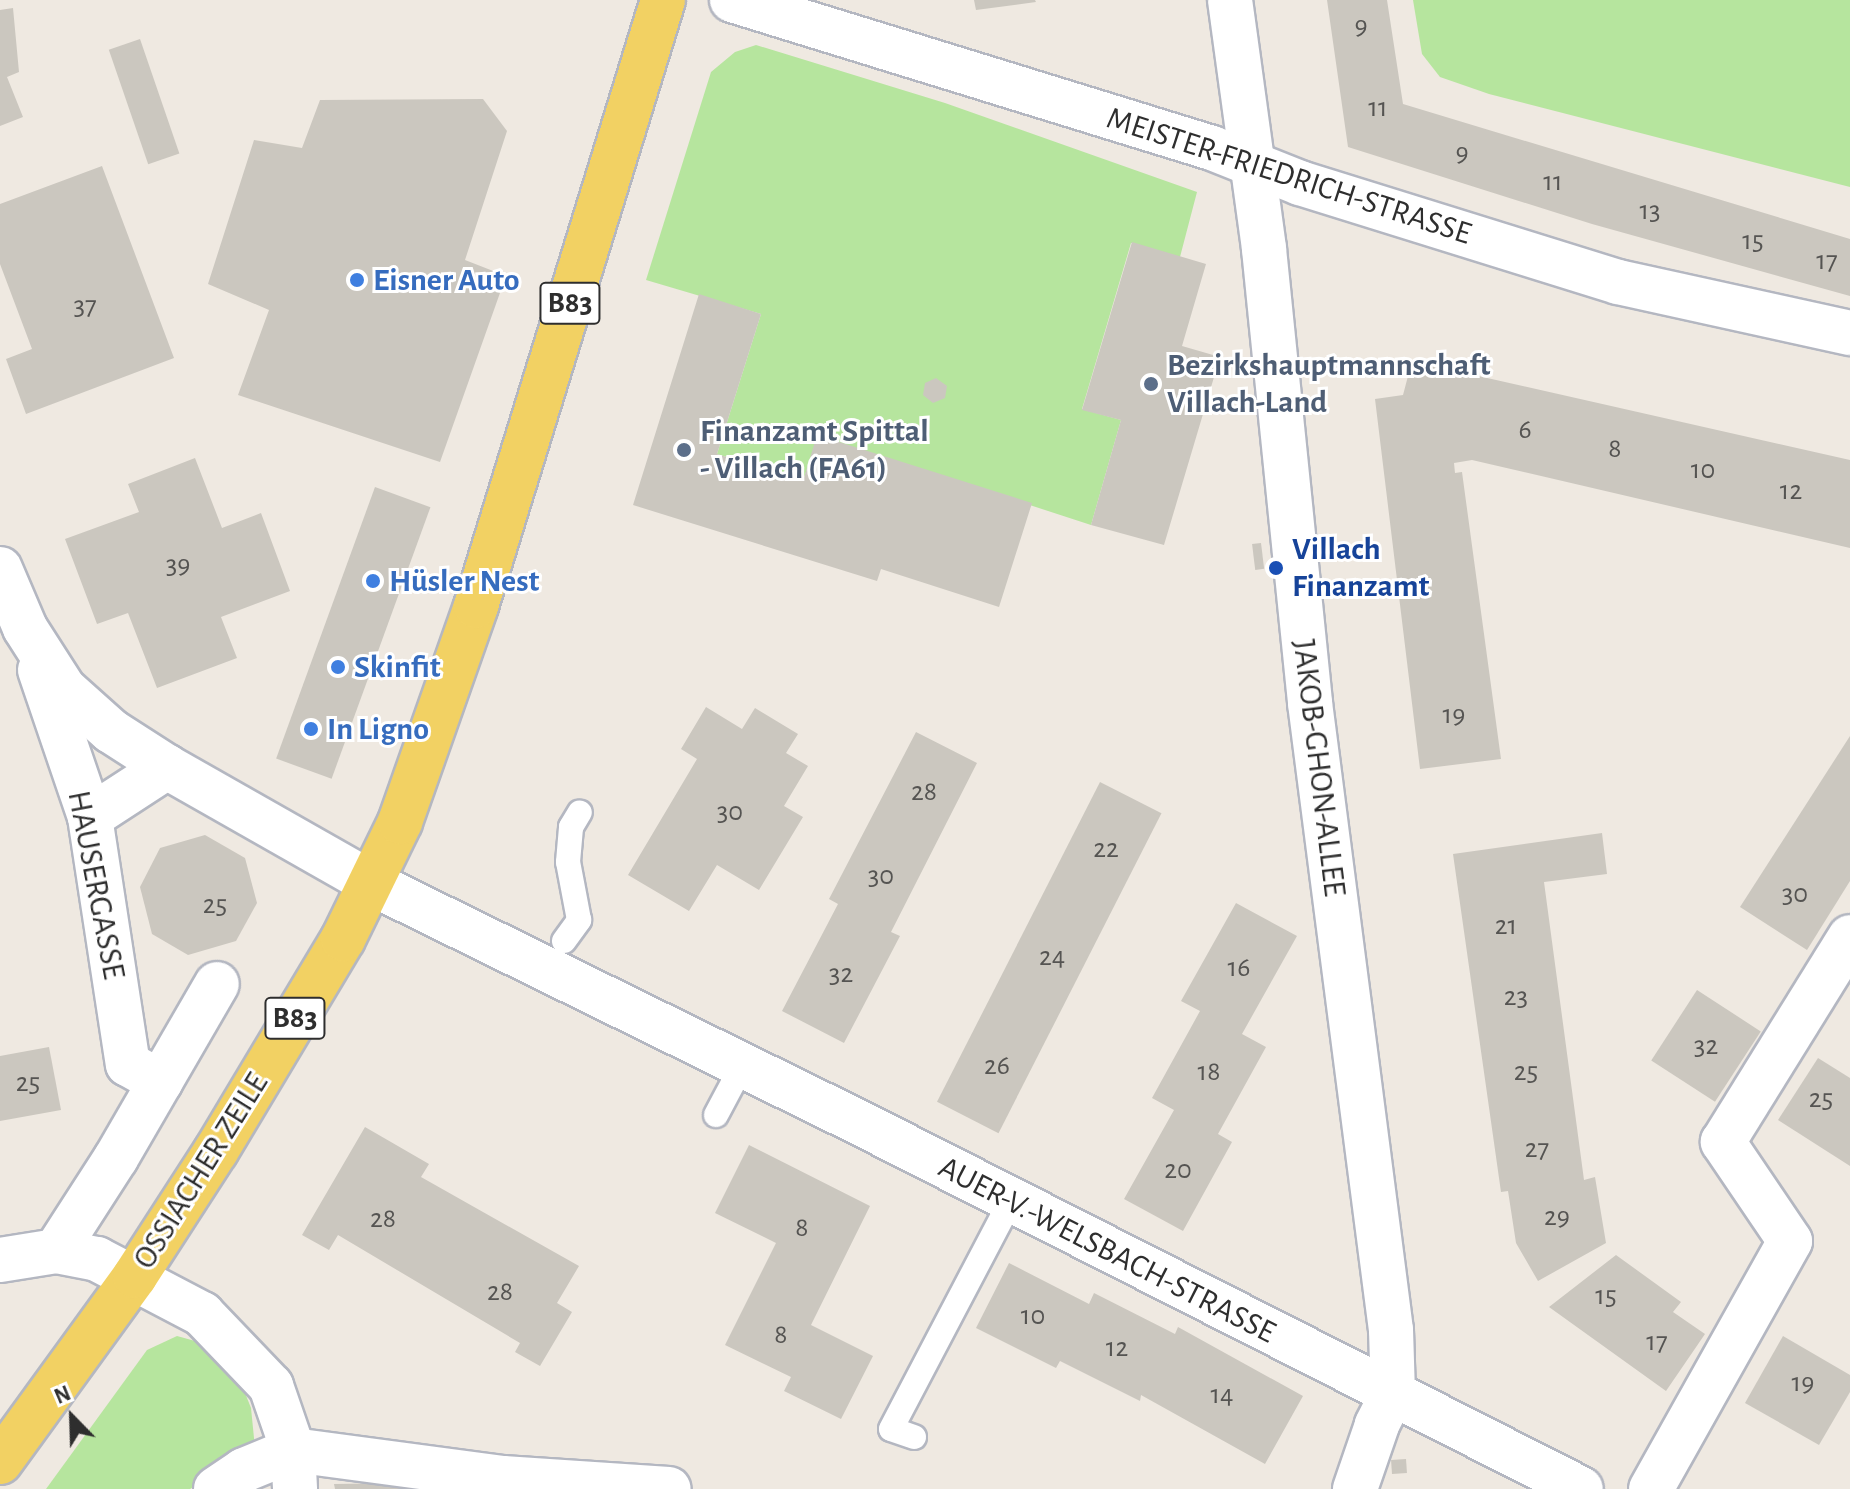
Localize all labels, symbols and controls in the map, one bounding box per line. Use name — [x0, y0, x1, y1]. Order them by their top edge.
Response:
house number: 9 — [1354, 9, 1368, 43]
house number: 11 — [1368, 91, 1388, 125]
street label: MEISTER-FRIEDRICH-STRASSE — [1102, 99, 1476, 253]
house number: 9 — [1455, 136, 1469, 170]
house number: 11 — [1543, 165, 1563, 199]
house number: 13 — [1639, 194, 1661, 228]
house number: 15 — [1742, 224, 1764, 258]
house number: 17 — [1816, 244, 1838, 278]
place label: Eisner Auto — [373, 261, 520, 299]
marker: Eisner Auto — [348, 271, 366, 289]
road number: B83 — [538, 277, 602, 329]
house number: 37 — [73, 289, 97, 323]
place label: Bezirkshauptmannschaft Villach-Land — [1167, 347, 1490, 422]
marker: Bezirkshauptmannschaft Villach-Land — [1142, 375, 1160, 393]
place label: Finanzamt Spittal - Villach (FA61) — [700, 413, 929, 488]
house number: 6 — [1518, 413, 1532, 447]
house number: 8 — [1608, 432, 1622, 466]
marker: Finanzamt Spittal - Villach (FA61) — [675, 441, 693, 459]
house number: 10 — [1691, 453, 1715, 487]
house number: 12 — [1780, 474, 1802, 508]
place label: Villach Finanzamt — [1292, 531, 1429, 606]
house number: 39 — [166, 548, 190, 582]
marker: Villach Finanzamt — [1267, 559, 1285, 577]
place label: Hüsler Nest — [389, 562, 539, 600]
marker: Hüsler Nest — [364, 572, 382, 590]
street label: JAKOB-GHON-ALLEE — [1284, 637, 1354, 899]
place label: Skinfit — [354, 648, 441, 686]
marker: Skinfit — [329, 658, 347, 676]
house number: 19 — [1443, 698, 1465, 732]
place label: In Ligno — [327, 710, 429, 748]
marker: In Ligno — [302, 720, 320, 738]
house number: 28 — [911, 775, 937, 809]
street label: HAUSERGASSE — [59, 787, 133, 983]
house number: 30 — [717, 795, 743, 829]
house number: 22 — [1093, 832, 1119, 866]
house number: 30 — [868, 859, 894, 893]
house number: 30 — [1782, 877, 1808, 911]
house number: 25 — [203, 888, 227, 922]
house number: 21 — [1495, 909, 1517, 943]
house number: 24 — [1039, 940, 1065, 974]
house number: 16 — [1228, 951, 1250, 985]
house number: 32 — [829, 957, 853, 991]
house number: 23 — [1504, 980, 1528, 1014]
road number: B83 — [263, 992, 327, 1044]
house number: 32 — [1694, 1029, 1718, 1063]
house number: 26 — [984, 1049, 1010, 1083]
house number: 18 — [1198, 1055, 1220, 1089]
house number: 25 — [1514, 1055, 1538, 1089]
house number: 25 — [16, 1066, 40, 1100]
street label: OSSIACHER ZEILE — [125, 1066, 277, 1276]
house number: 25 — [1809, 1082, 1833, 1116]
house number: 27 — [1525, 1132, 1549, 1166]
street label: AUER-V.-WELSBACH-STRASSE — [932, 1148, 1282, 1352]
house number: 20 — [1164, 1153, 1192, 1187]
house number: 29 — [1544, 1200, 1570, 1234]
house number: 28 — [370, 1202, 396, 1236]
house number: 8 — [795, 1211, 809, 1245]
house number: 28 — [487, 1275, 513, 1309]
house number: 15 — [1595, 1279, 1617, 1313]
house number: 10 — [1021, 1299, 1045, 1333]
house number: 8 — [774, 1318, 788, 1352]
house number: 17 — [1646, 1325, 1668, 1359]
house number: 12 — [1106, 1331, 1128, 1365]
house number: 19 — [1792, 1366, 1814, 1400]
north arrow — [32, 1377, 112, 1457]
house number: 14 — [1210, 1378, 1234, 1412]
text: N — [51, 1382, 74, 1408]

